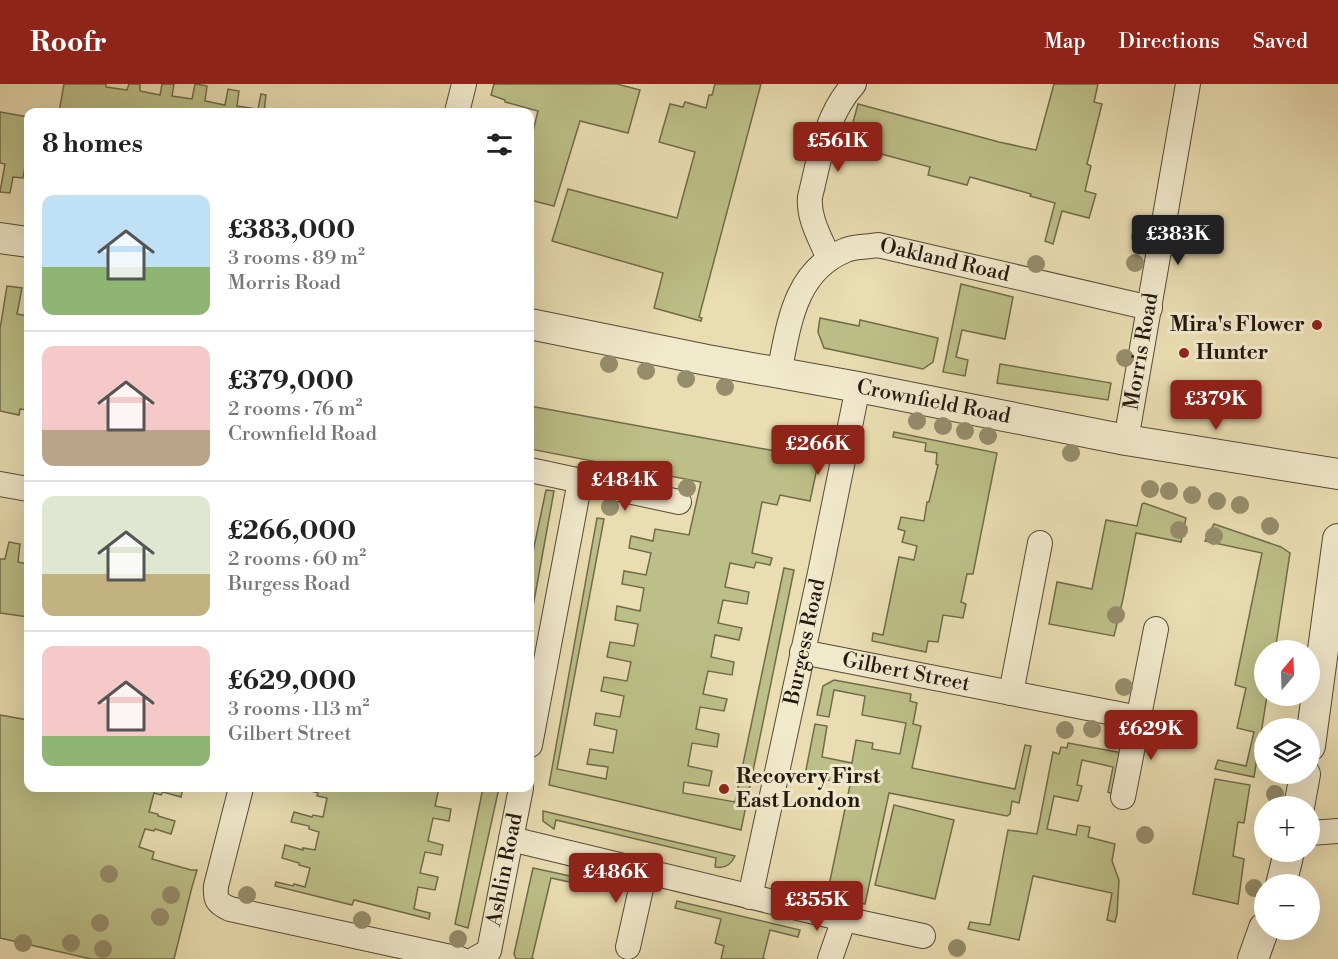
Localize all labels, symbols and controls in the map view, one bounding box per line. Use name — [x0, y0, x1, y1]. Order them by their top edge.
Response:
text: Roofr — [30, 25, 107, 60]
text: Map — [1044, 29, 1086, 55]
text: Directions — [1119, 29, 1220, 55]
text: Saved — [1253, 29, 1308, 55]
pin: £561K — [796, 122, 880, 173]
text: 8 homes — [42, 128, 143, 160]
icon: filters — [483, 128, 516, 161]
text: £561K — [807, 129, 869, 154]
text: £383,000 — [228, 214, 355, 246]
pin: £383K — [1136, 215, 1220, 266]
icon: home — [90, 219, 162, 291]
text: £383K — [1146, 222, 1210, 247]
street label: Oakland Road — [877, 233, 1012, 288]
text: 3 rooms · 89 m² — [228, 246, 365, 271]
text: Morris Road — [228, 271, 341, 296]
street label: Morris Road — [1118, 291, 1164, 412]
place label: Mira's Flower — [1170, 312, 1305, 338]
marker: Mira's Flower — [1310, 318, 1324, 332]
place label: Hunter — [1196, 340, 1268, 366]
marker: Hunter — [1177, 346, 1191, 360]
text: £379,000 — [228, 365, 354, 397]
icon: home — [90, 370, 162, 442]
street label: Crownfield Road — [854, 374, 1013, 430]
pin: £379K — [1174, 380, 1258, 431]
text: £379K — [1184, 387, 1248, 412]
text: 2 rooms · 76 m² — [228, 397, 362, 422]
text: Crownfield Road — [228, 422, 377, 447]
pin: £266K — [776, 425, 860, 476]
text: £266K — [785, 432, 851, 457]
pin: £484K — [583, 461, 667, 512]
text: £484K — [591, 468, 659, 493]
text: £266,000 — [228, 515, 356, 547]
icon: home — [90, 520, 162, 592]
text: 2 rooms · 60 m² — [228, 547, 366, 572]
text: Burgess Road — [228, 572, 350, 597]
street label: Burgess Road — [779, 576, 831, 708]
north arrow — [1254, 640, 1320, 706]
map controls — [1254, 640, 1320, 940]
street label: Gilbert Street — [840, 647, 973, 698]
text: £629,000 — [228, 665, 356, 697]
icon: home — [90, 670, 162, 742]
text: 3 rooms · 113 m² — [228, 697, 369, 722]
pin: £629K — [1109, 710, 1193, 761]
text: £629K — [1118, 717, 1184, 742]
button: layers — [1254, 718, 1320, 784]
text: Gilbert Street — [228, 722, 351, 747]
place label: Recovery First East London — [736, 764, 881, 814]
marker: Recovery First East London — [717, 782, 731, 796]
button: + — [1254, 796, 1320, 862]
street label: Ashlin Road — [481, 811, 529, 930]
pin: £486K — [574, 853, 658, 904]
text: £486K — [583, 860, 649, 885]
button: − — [1254, 874, 1320, 940]
pin: £355K — [775, 881, 859, 932]
text: £355K — [785, 888, 849, 913]

